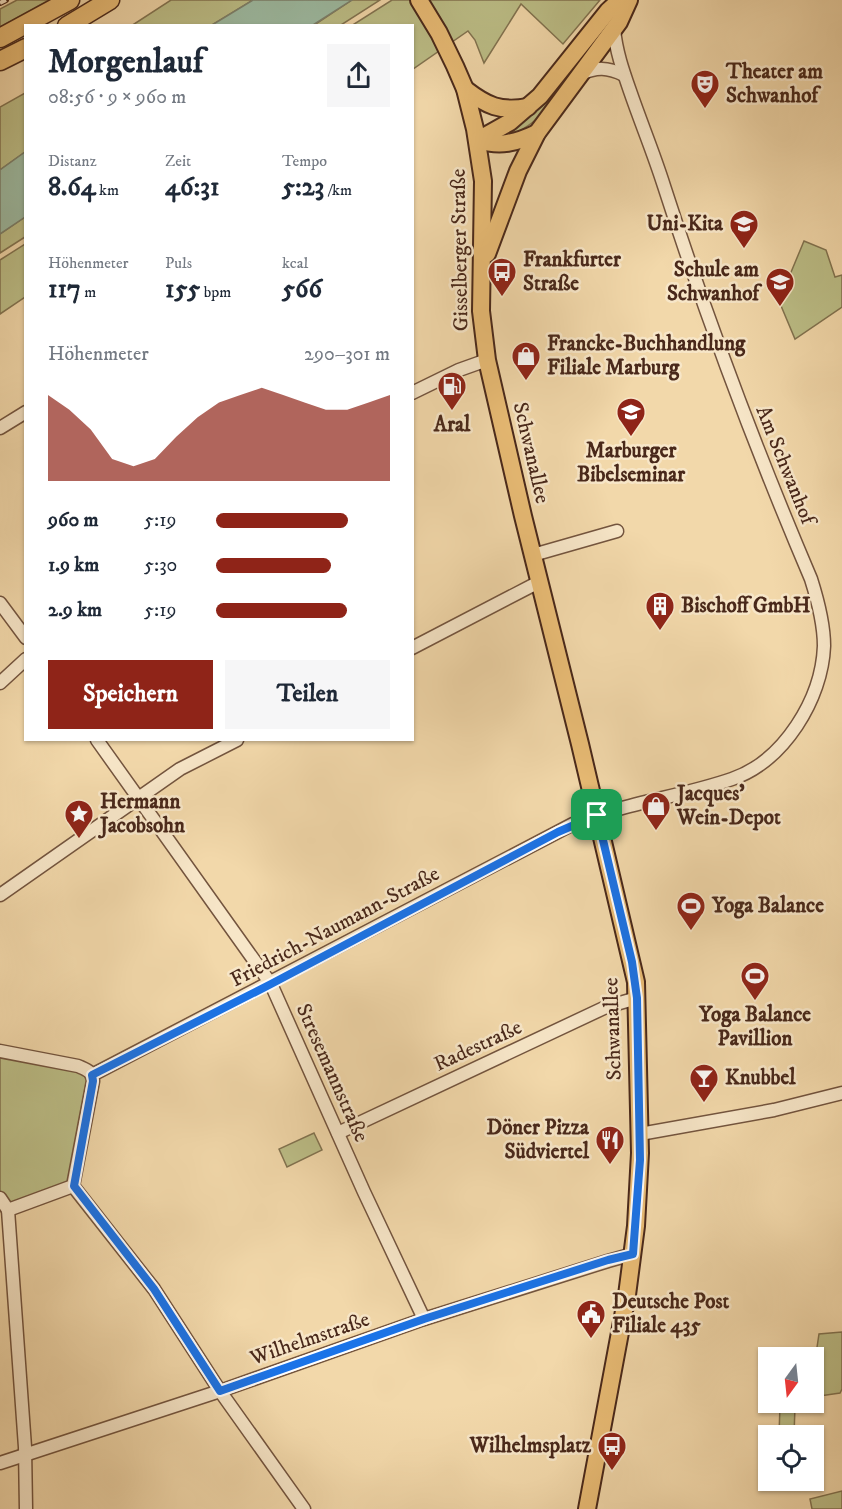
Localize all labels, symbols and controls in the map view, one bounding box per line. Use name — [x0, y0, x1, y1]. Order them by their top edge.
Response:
text: Morgenlauf — [48, 42, 203, 83]
button: share — [327, 44, 390, 107]
place label: Theater am Schwanhof — [725, 59, 823, 109]
theatre icon: Theater am Schwanhof — [689, 68, 721, 110]
text: 08:56 · 9 × 960 m — [48, 85, 186, 110]
text: Distanz — [48, 151, 97, 171]
text: Zeit — [165, 151, 191, 171]
text: Tempo — [282, 151, 327, 171]
street label: Gisselberger Straße — [446, 168, 474, 332]
text: 8.64 — [48, 171, 96, 204]
text: 46:31 — [165, 171, 220, 204]
text: 5:23 — [282, 171, 324, 204]
text: km — [96, 180, 119, 200]
text: /km — [324, 180, 352, 200]
school or university icon: Uni-Kita — [728, 208, 760, 250]
place label: Uni-Kita — [647, 211, 724, 237]
place label: Frankfurter Straße — [523, 247, 622, 297]
text: Höhenmeter — [48, 253, 129, 273]
text: Puls — [165, 253, 192, 273]
text: kcal — [282, 253, 308, 273]
bus stop icon: Frankfurter Straße — [486, 256, 518, 298]
place label: Schule am Schwanhof — [667, 257, 762, 307]
school or university icon: Schule am Schwanhof — [764, 266, 796, 308]
text: 117 — [48, 273, 81, 306]
text: 155 — [165, 273, 200, 306]
text: 566 — [282, 273, 322, 306]
text: m — [81, 282, 96, 302]
text: bpm — [200, 282, 231, 302]
place label: Francke-Buchhandlung Filiale Marburg — [547, 331, 746, 381]
shop icon: Francke-Buchhandlung Filiale Marburg — [510, 340, 542, 382]
text: Höhenmeter — [48, 342, 149, 367]
text: 290–301 m — [304, 342, 390, 367]
fuel station icon: Aral — [436, 370, 468, 412]
school or university icon: Marburger Bibelseminar — [615, 396, 647, 438]
street label: Schwanallee — [507, 400, 555, 506]
street label: Am Schwanhof — [749, 402, 822, 531]
place label: Aral — [433, 412, 471, 438]
place label: Marburger Bibelseminar — [577, 438, 686, 488]
text: 960 m — [48, 508, 98, 533]
text: 5:19 — [144, 508, 176, 533]
text: 1.9 km — [48, 553, 99, 578]
text: 5:30 — [144, 553, 177, 578]
building icon: Bischoff GmbH — [644, 590, 676, 632]
place label: Bischoff GmbH — [681, 593, 811, 619]
text: 2.9 km — [48, 598, 102, 623]
text: 5:19 — [144, 598, 176, 623]
button: Speichern — [48, 660, 213, 729]
button: Teilen — [225, 660, 390, 729]
place label: Jacques' Wein-Depot — [675, 781, 781, 831]
place label: Hermann Jacobsohn — [98, 789, 186, 839]
pin — [571, 789, 622, 840]
shop icon: Jacques' Wein-Depot — [640, 790, 672, 832]
place icon: Hermann Jacobsohn — [63, 798, 95, 840]
icon: arrive — [580, 798, 613, 831]
street label: Friedrich-Naumann-Straße — [226, 861, 444, 993]
sports icon: Yoga Balance — [675, 890, 707, 932]
place label: Yoga Balance — [711, 893, 824, 919]
sports icon: Yoga Balance Pavillion — [739, 960, 771, 1002]
street label: Schwanallee — [598, 977, 628, 1081]
street label: Stresemannstraße — [290, 1000, 374, 1146]
place label: Yoga Balance Pavillion — [698, 1002, 811, 1052]
street label: Radestraße — [430, 1014, 526, 1078]
bar icon: Knubbel — [688, 1062, 720, 1104]
place label: Knubbel — [725, 1065, 796, 1091]
place label: Döner Pizza Südviertel — [486, 1115, 590, 1165]
restaurant icon: Döner Pizza Südviertel — [594, 1124, 626, 1166]
place label: Deutsche Post Filiale 435 — [612, 1289, 729, 1339]
public building icon: Deutsche Post Filiale 435 — [575, 1298, 607, 1340]
street label: Wilhelmstraße — [246, 1306, 373, 1372]
north arrow — [758, 1347, 824, 1413]
map controls — [758, 1347, 824, 1491]
button: locate — [758, 1425, 824, 1491]
bus stop icon: Wilhelmsplatz — [596, 1430, 628, 1472]
place label: Wilhelmsplatz — [469, 1433, 592, 1459]

